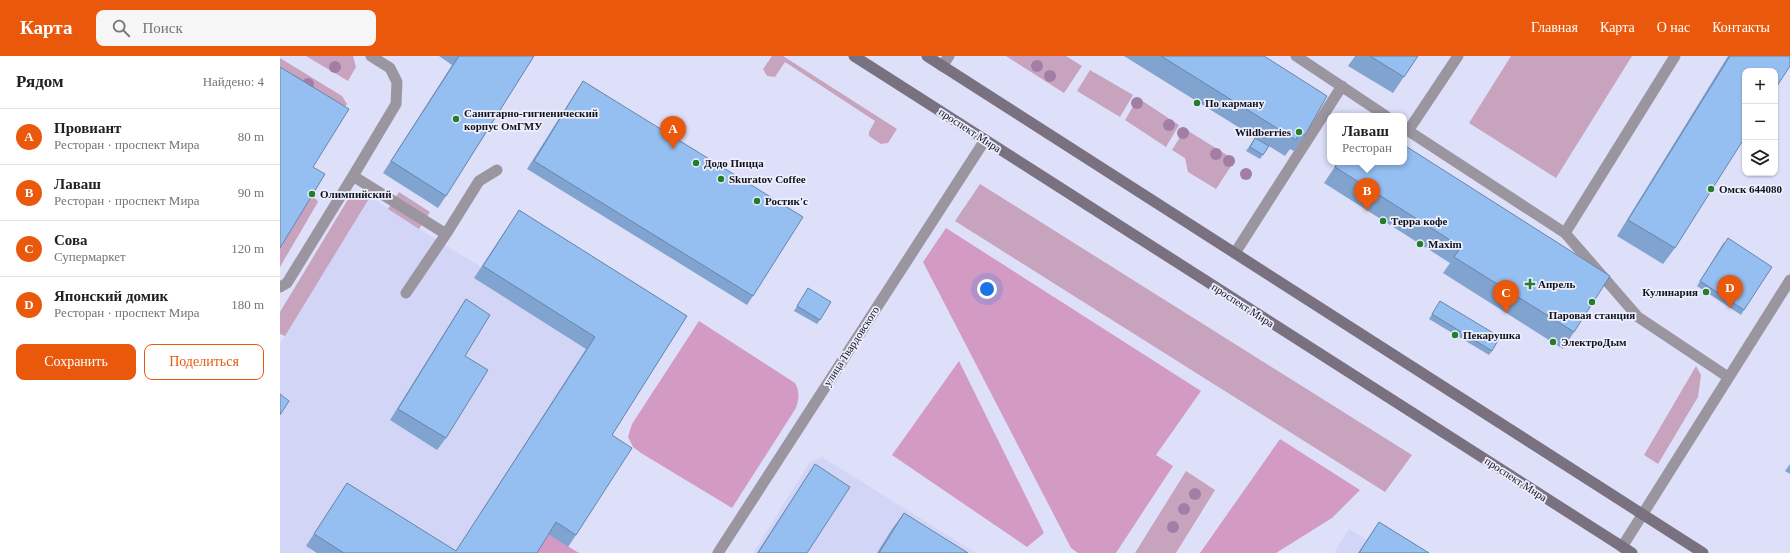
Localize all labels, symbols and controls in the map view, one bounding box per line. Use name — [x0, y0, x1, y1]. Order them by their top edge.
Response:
search box — [96, 10, 376, 46]
text: Карта — [20, 17, 72, 38]
icon: search — [110, 17, 132, 39]
text: Поиск — [142, 20, 183, 36]
text: Главная — [1531, 20, 1578, 35]
text: Карта — [1600, 20, 1635, 35]
text: О нас — [1657, 20, 1690, 35]
text: Контакты — [1712, 20, 1770, 35]
map controls — [1742, 68, 1778, 176]
button: + — [1742, 68, 1778, 104]
text: Рядом — [16, 72, 64, 91]
text: Найдено: 4 — [203, 74, 264, 89]
place label: По карману — [1205, 97, 1265, 109]
marker: По карману — [1192, 98, 1202, 108]
button: − — [1742, 104, 1778, 140]
street label: проспект Мира — [937, 105, 1003, 155]
place label: Санитарно-гигиенический корпус ОмГМУ — [464, 107, 599, 132]
popup — [1327, 113, 1407, 165]
marker: Санитарно-гигиенический корпус ОмГМУ — [451, 114, 461, 124]
pin: A — [660, 116, 686, 149]
text: Провиант — [54, 120, 121, 136]
text: Лаваш — [1342, 123, 1389, 139]
place label: Wildberries — [1235, 126, 1292, 138]
marker: Wildberries — [1294, 127, 1304, 137]
text: A — [24, 129, 34, 144]
text: 80 m — [238, 129, 264, 144]
text: Ресторан · проспект Мира — [54, 137, 200, 152]
text: Ресторан — [1342, 140, 1392, 155]
button: layers — [1742, 140, 1778, 176]
place label: Додо Пицца — [704, 157, 764, 169]
marker: Додо Пицца — [691, 158, 701, 168]
place label: Skuratov Coffee — [729, 173, 806, 185]
marker: Skuratov Coffee — [716, 174, 726, 184]
text: Лаваш — [54, 176, 101, 192]
pin: B — [1354, 178, 1380, 211]
place label: Омск 644080 — [1719, 183, 1783, 195]
marker: Омск 644080 — [1706, 184, 1716, 194]
text: B — [25, 185, 33, 200]
text: 90 m — [238, 185, 264, 200]
place label: Олимпийский — [320, 188, 392, 200]
marker: Олимпийский — [307, 189, 317, 199]
text: Ресторан · проспект Мира — [54, 193, 200, 208]
place label: Ростик'с — [765, 195, 808, 207]
marker: Ростик'с — [752, 196, 762, 206]
place label: Терра кофе — [1391, 215, 1448, 227]
marker: Терра кофе — [1378, 216, 1388, 226]
text: Сова — [54, 232, 88, 248]
place label: Maxim — [1428, 238, 1462, 250]
marker: Maxim — [1415, 239, 1425, 249]
text: C — [24, 241, 34, 256]
text: 120 m — [231, 241, 264, 256]
text: Супермаркет — [54, 249, 126, 264]
pin: D — [1717, 275, 1743, 308]
place label: Апрель — [1538, 278, 1575, 290]
your location — [977, 279, 997, 299]
marker: Апрель — [1525, 279, 1535, 289]
street label: проспект Мира — [1210, 280, 1276, 330]
pin: C — [1493, 280, 1519, 313]
place label: Кулинария — [1642, 286, 1698, 298]
marker: Кулинария — [1701, 287, 1711, 297]
text: Японский домик — [54, 288, 168, 304]
text: D — [24, 297, 34, 312]
text: 180 m — [231, 297, 264, 312]
marker: Паровая станция — [1587, 297, 1597, 307]
street label: улица Твардовского — [821, 304, 881, 388]
text: Ресторан · проспект Мира — [54, 305, 200, 320]
place label: Паровая станция — [1549, 309, 1635, 321]
place label: Пекарушка — [1463, 329, 1521, 341]
marker: Пекарушка — [1450, 330, 1460, 340]
place label: ЭлектроДым — [1561, 336, 1627, 348]
marker: ЭлектроДым — [1548, 337, 1558, 347]
button: Сохранить — [16, 344, 136, 380]
button: Поделиться — [144, 344, 264, 380]
street label: проспект Мира — [1483, 454, 1549, 504]

